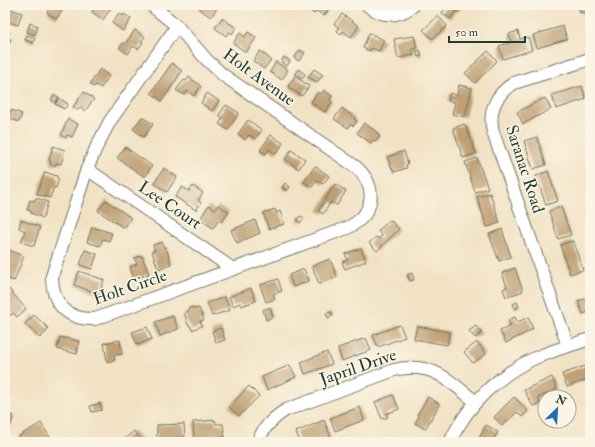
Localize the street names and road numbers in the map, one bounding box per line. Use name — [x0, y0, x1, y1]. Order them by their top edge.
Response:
street label: Holt Avenue — [219, 44, 299, 110]
street label: Saranac Road — [501, 122, 549, 216]
street label: Lee Court — [135, 176, 206, 234]
street label: Holt Circle — [90, 265, 170, 309]
street label: Japril Drive — [316, 344, 399, 391]

